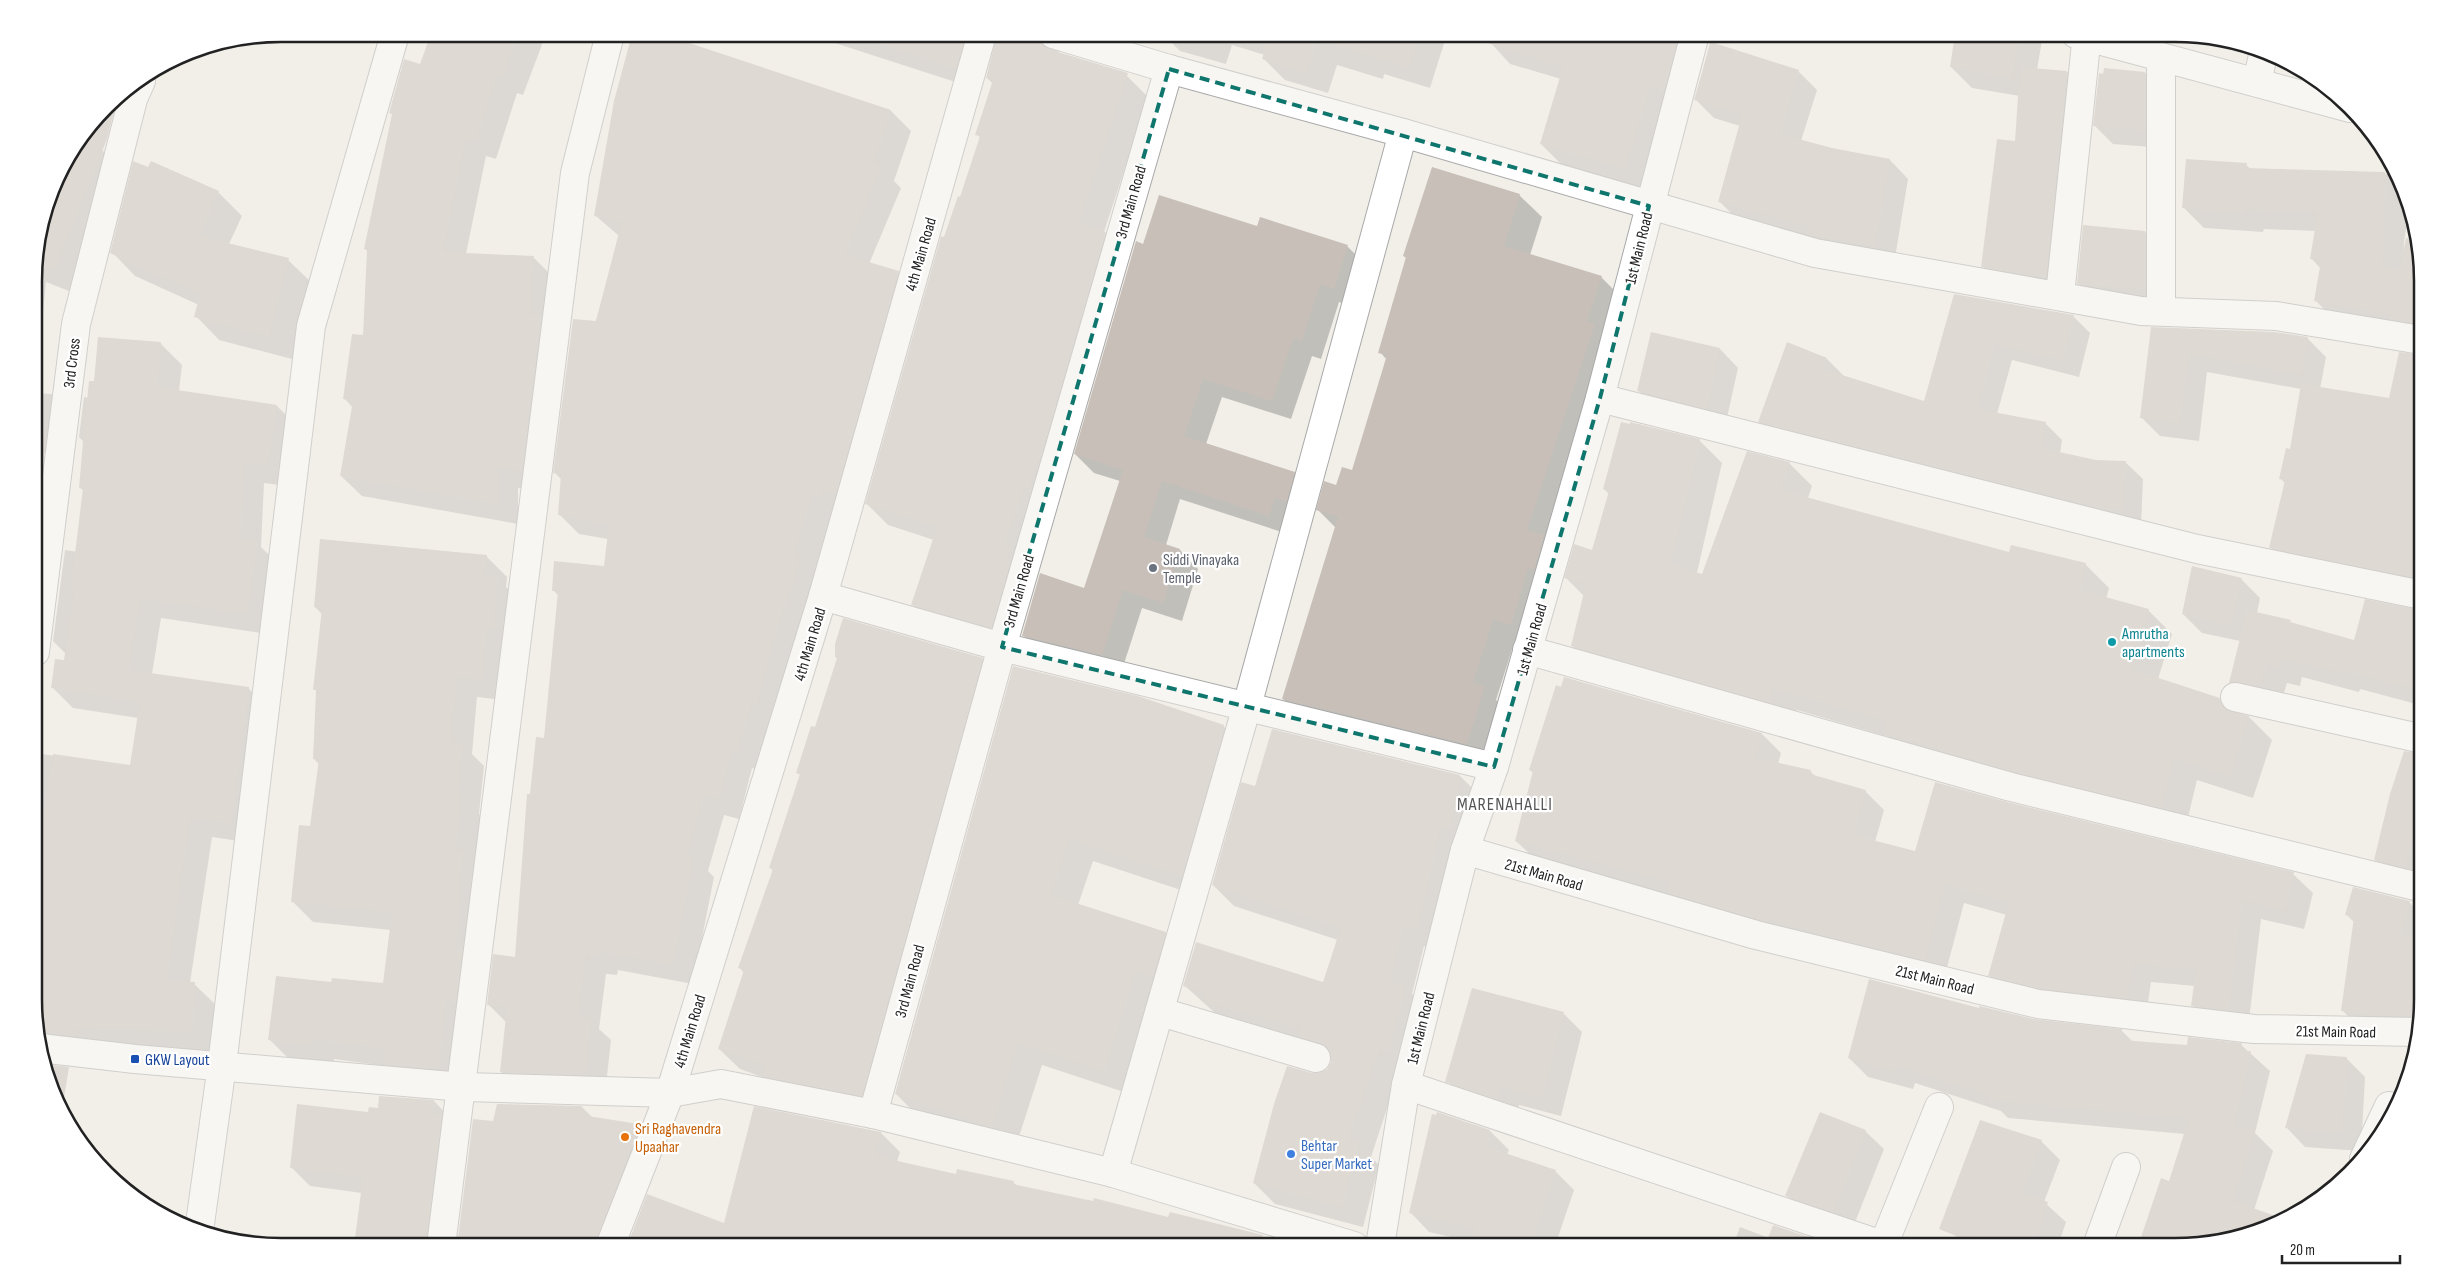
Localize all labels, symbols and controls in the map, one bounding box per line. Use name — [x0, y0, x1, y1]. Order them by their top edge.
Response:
street label: 3rd Main Road — [1112, 164, 1151, 241]
street label: 1st Main Road — [1621, 210, 1658, 286]
street label: 4th Main Road — [902, 215, 941, 293]
street label: 3rd Cross — [60, 337, 85, 389]
place label: Siddi Vinayaka Temple — [1163, 551, 1239, 588]
street label: 3rd Main Road — [1000, 553, 1039, 630]
marker: Siddi Vinayaka Temple — [1147, 562, 1159, 574]
street label: 1st Main Road — [1513, 601, 1552, 677]
street label: 4th Main Road — [790, 605, 831, 683]
place label: Amrutha apartments — [2121, 625, 2185, 662]
marker: Amrutha apartments — [2106, 636, 2118, 648]
district label: MARENAHALLI — [1457, 794, 1553, 815]
street label: 21st Main Road — [1502, 855, 1585, 896]
street label: 3rd Main Road — [892, 943, 929, 1020]
street label: 21st Main Road — [1893, 962, 1976, 999]
street label: 1st Main Road — [1403, 990, 1440, 1066]
street label: 4th Main Road — [670, 992, 711, 1070]
street label: 21st Main Road — [2296, 1022, 2376, 1043]
place label: GKW Layout — [145, 1051, 210, 1070]
marker: GKW Layout — [129, 1053, 141, 1065]
place label: Sri Raghavendra Upaahar — [635, 1120, 721, 1157]
marker: Sri Raghavendra Upaahar — [619, 1131, 631, 1143]
place label: Behtar Super Market — [1301, 1137, 1372, 1174]
marker: Behtar Super Market — [1285, 1148, 1297, 1160]
scale bar — [2282, 1232, 2400, 1264]
text: 20 m — [2290, 1241, 2315, 1260]

